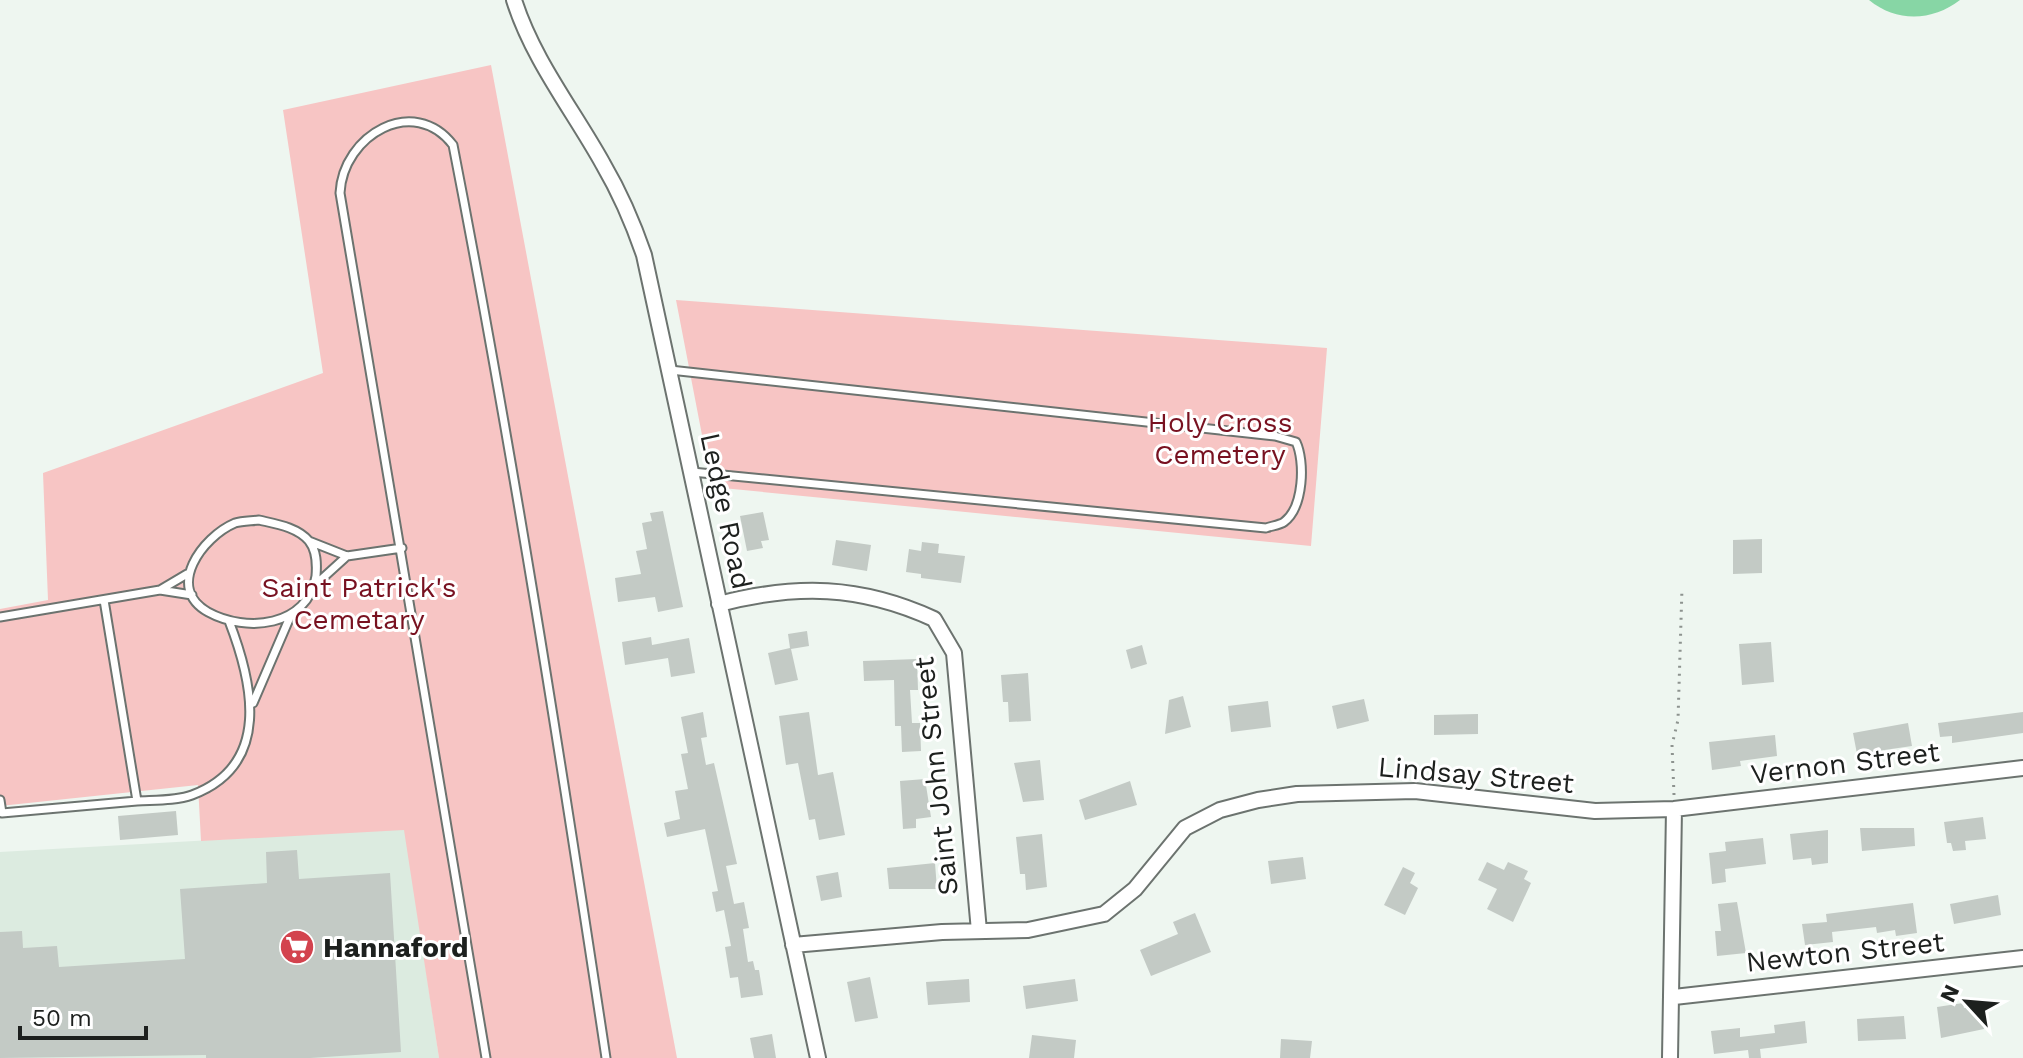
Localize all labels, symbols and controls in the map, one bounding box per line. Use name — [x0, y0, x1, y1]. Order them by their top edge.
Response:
park label: Holy Cross Cemetery — [1148, 406, 1292, 471]
street label: Ledge Road — [693, 430, 759, 592]
park label: Saint Patrick's Cemetary — [262, 571, 456, 636]
street label: Saint John Street — [907, 655, 965, 897]
street label: Vernon Street — [1749, 735, 1941, 791]
street label: Lindsay Street — [1377, 750, 1576, 800]
street label: Newton Street — [1744, 925, 1946, 979]
supermarket icon: Hannaford — [278, 928, 316, 966]
place label: Hannaford — [323, 931, 468, 964]
north arrow — [1927, 962, 2007, 1042]
text: N — [1935, 981, 1964, 1006]
scale bar — [20, 990, 146, 1040]
text: 50 m — [32, 1004, 92, 1032]

